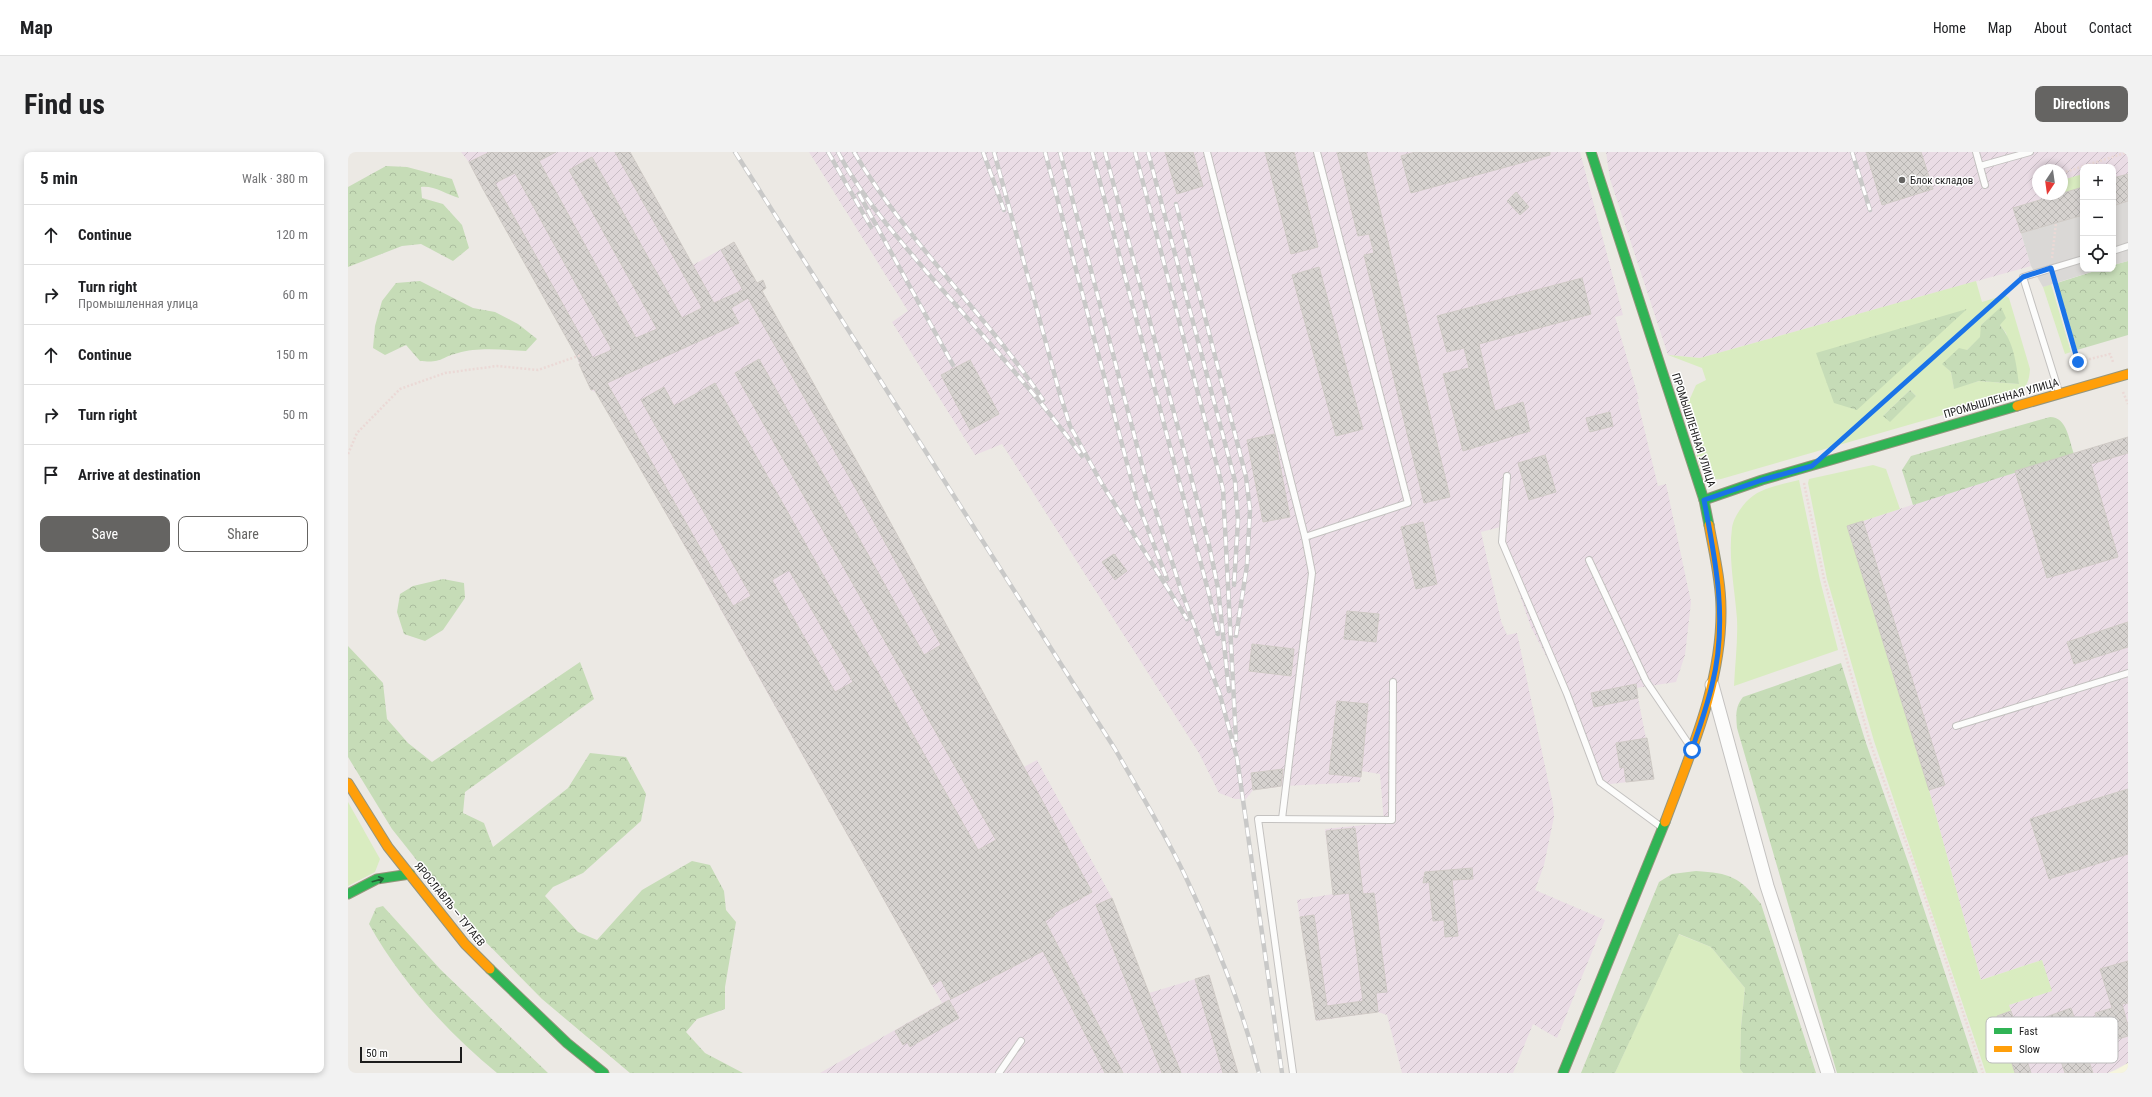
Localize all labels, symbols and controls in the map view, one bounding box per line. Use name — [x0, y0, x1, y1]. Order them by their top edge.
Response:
text: Map — [20, 16, 53, 39]
text: Home — [1933, 20, 1966, 36]
text: Map — [1988, 20, 2012, 36]
text: About — [2034, 20, 2067, 36]
text: Contact — [2089, 20, 2132, 36]
button: Directions — [2035, 86, 2128, 122]
text: Find us — [24, 88, 105, 121]
north arrow — [2032, 164, 2068, 200]
map controls — [2080, 164, 2116, 272]
button: + — [2080, 164, 2116, 200]
text: 5 min — [40, 168, 78, 188]
text: Walk · 380 m — [242, 171, 308, 186]
place label: Блок складов — [1910, 174, 1973, 187]
marker: Блок складов — [1897, 175, 1907, 185]
button: − — [2080, 200, 2116, 236]
icon: ahead — [40, 224, 62, 246]
text: Continue — [78, 226, 132, 244]
text: 120 m — [276, 227, 308, 242]
button: locate — [2080, 236, 2116, 272]
text: Turn right — [78, 278, 137, 296]
icon: right — [40, 284, 62, 306]
text: 60 m — [282, 287, 308, 302]
text: Промышленная улица — [78, 296, 198, 311]
icon: ahead — [40, 344, 62, 366]
text: Continue — [78, 346, 132, 364]
text: 150 m — [276, 347, 308, 362]
route end — [2069, 353, 2087, 371]
street label: ПРОМЫШЛЕННАЯ УЛИЦА — [1669, 372, 1718, 489]
street label: ПРОМЫШЛЕННАЯ УЛИЦА — [1942, 376, 2061, 421]
icon: right — [40, 404, 62, 426]
text: Turn right — [78, 406, 137, 424]
text: 50 m — [282, 407, 308, 422]
icon: arrive — [40, 464, 62, 486]
text: Arrive at destination — [78, 466, 201, 484]
button: Save — [40, 516, 170, 552]
button: Share — [178, 516, 308, 552]
route start — [1683, 741, 1701, 759]
street label: ЯРОСЛАВЛЬ — ТУТАЕВ — [412, 860, 488, 949]
one-way arrow — [371, 876, 384, 883]
legend — [1986, 1017, 2118, 1063]
text: Fast — [2019, 1025, 2038, 1038]
text: Slow — [2019, 1043, 2040, 1056]
scale bar — [360, 1045, 462, 1064]
text: 50 m — [366, 1047, 388, 1060]

